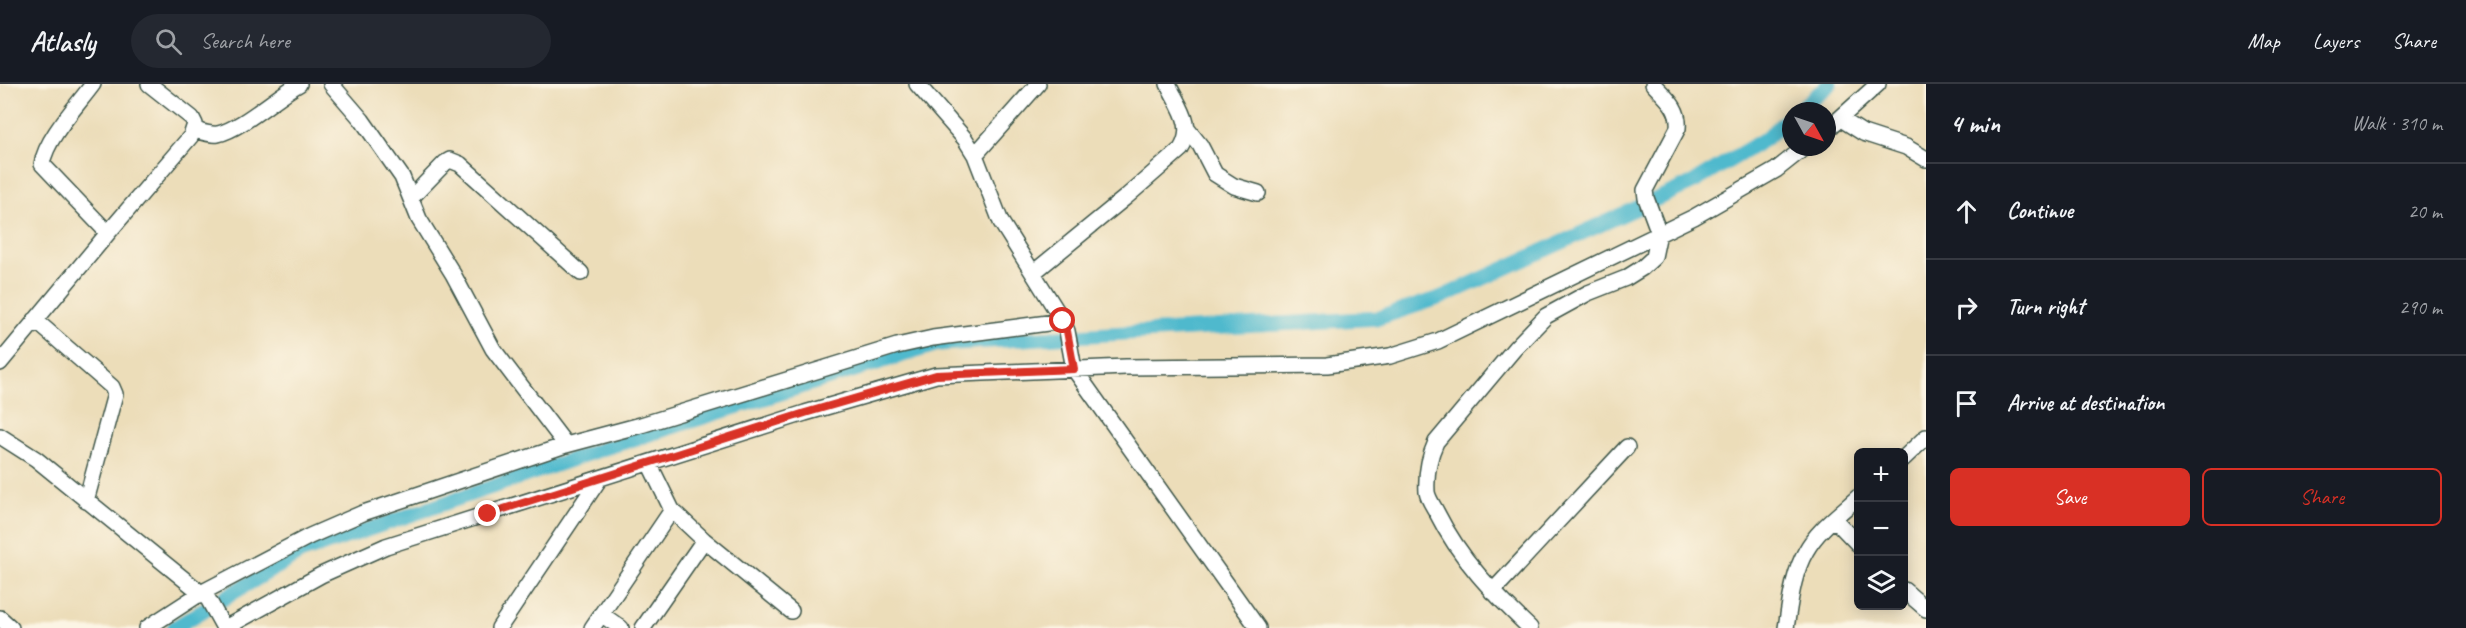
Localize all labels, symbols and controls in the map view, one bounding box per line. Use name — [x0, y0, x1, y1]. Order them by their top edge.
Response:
search box — [131, 14, 551, 68]
text: Atlasly — [30, 24, 95, 59]
icon: search — [152, 25, 185, 58]
text: Search here — [200, 27, 290, 55]
text: Map — [2247, 28, 2280, 54]
text: Layers — [2313, 28, 2359, 54]
text: Share — [2392, 28, 2436, 54]
north arrow — [1782, 102, 1836, 156]
text: 4 min — [1950, 107, 2000, 140]
text: Walk · 310 m — [2352, 111, 2442, 136]
icon: ahead — [1950, 195, 1983, 228]
text: Continue — [2007, 197, 2073, 225]
text: 20 m — [2408, 199, 2442, 224]
icon: right — [1950, 291, 1983, 324]
text: Turn right — [2007, 293, 2084, 321]
text: 290 m — [2399, 295, 2442, 320]
route start — [1049, 307, 1075, 333]
icon: arrive — [1950, 387, 1983, 420]
text: Arrive at destination — [2007, 389, 2164, 417]
map controls — [1854, 448, 1908, 610]
button: + — [1854, 448, 1908, 502]
button: Save — [1950, 468, 2190, 526]
button: Share — [2202, 468, 2442, 526]
route end — [474, 500, 500, 526]
button: − — [1854, 502, 1908, 556]
button: layers — [1854, 556, 1908, 610]

